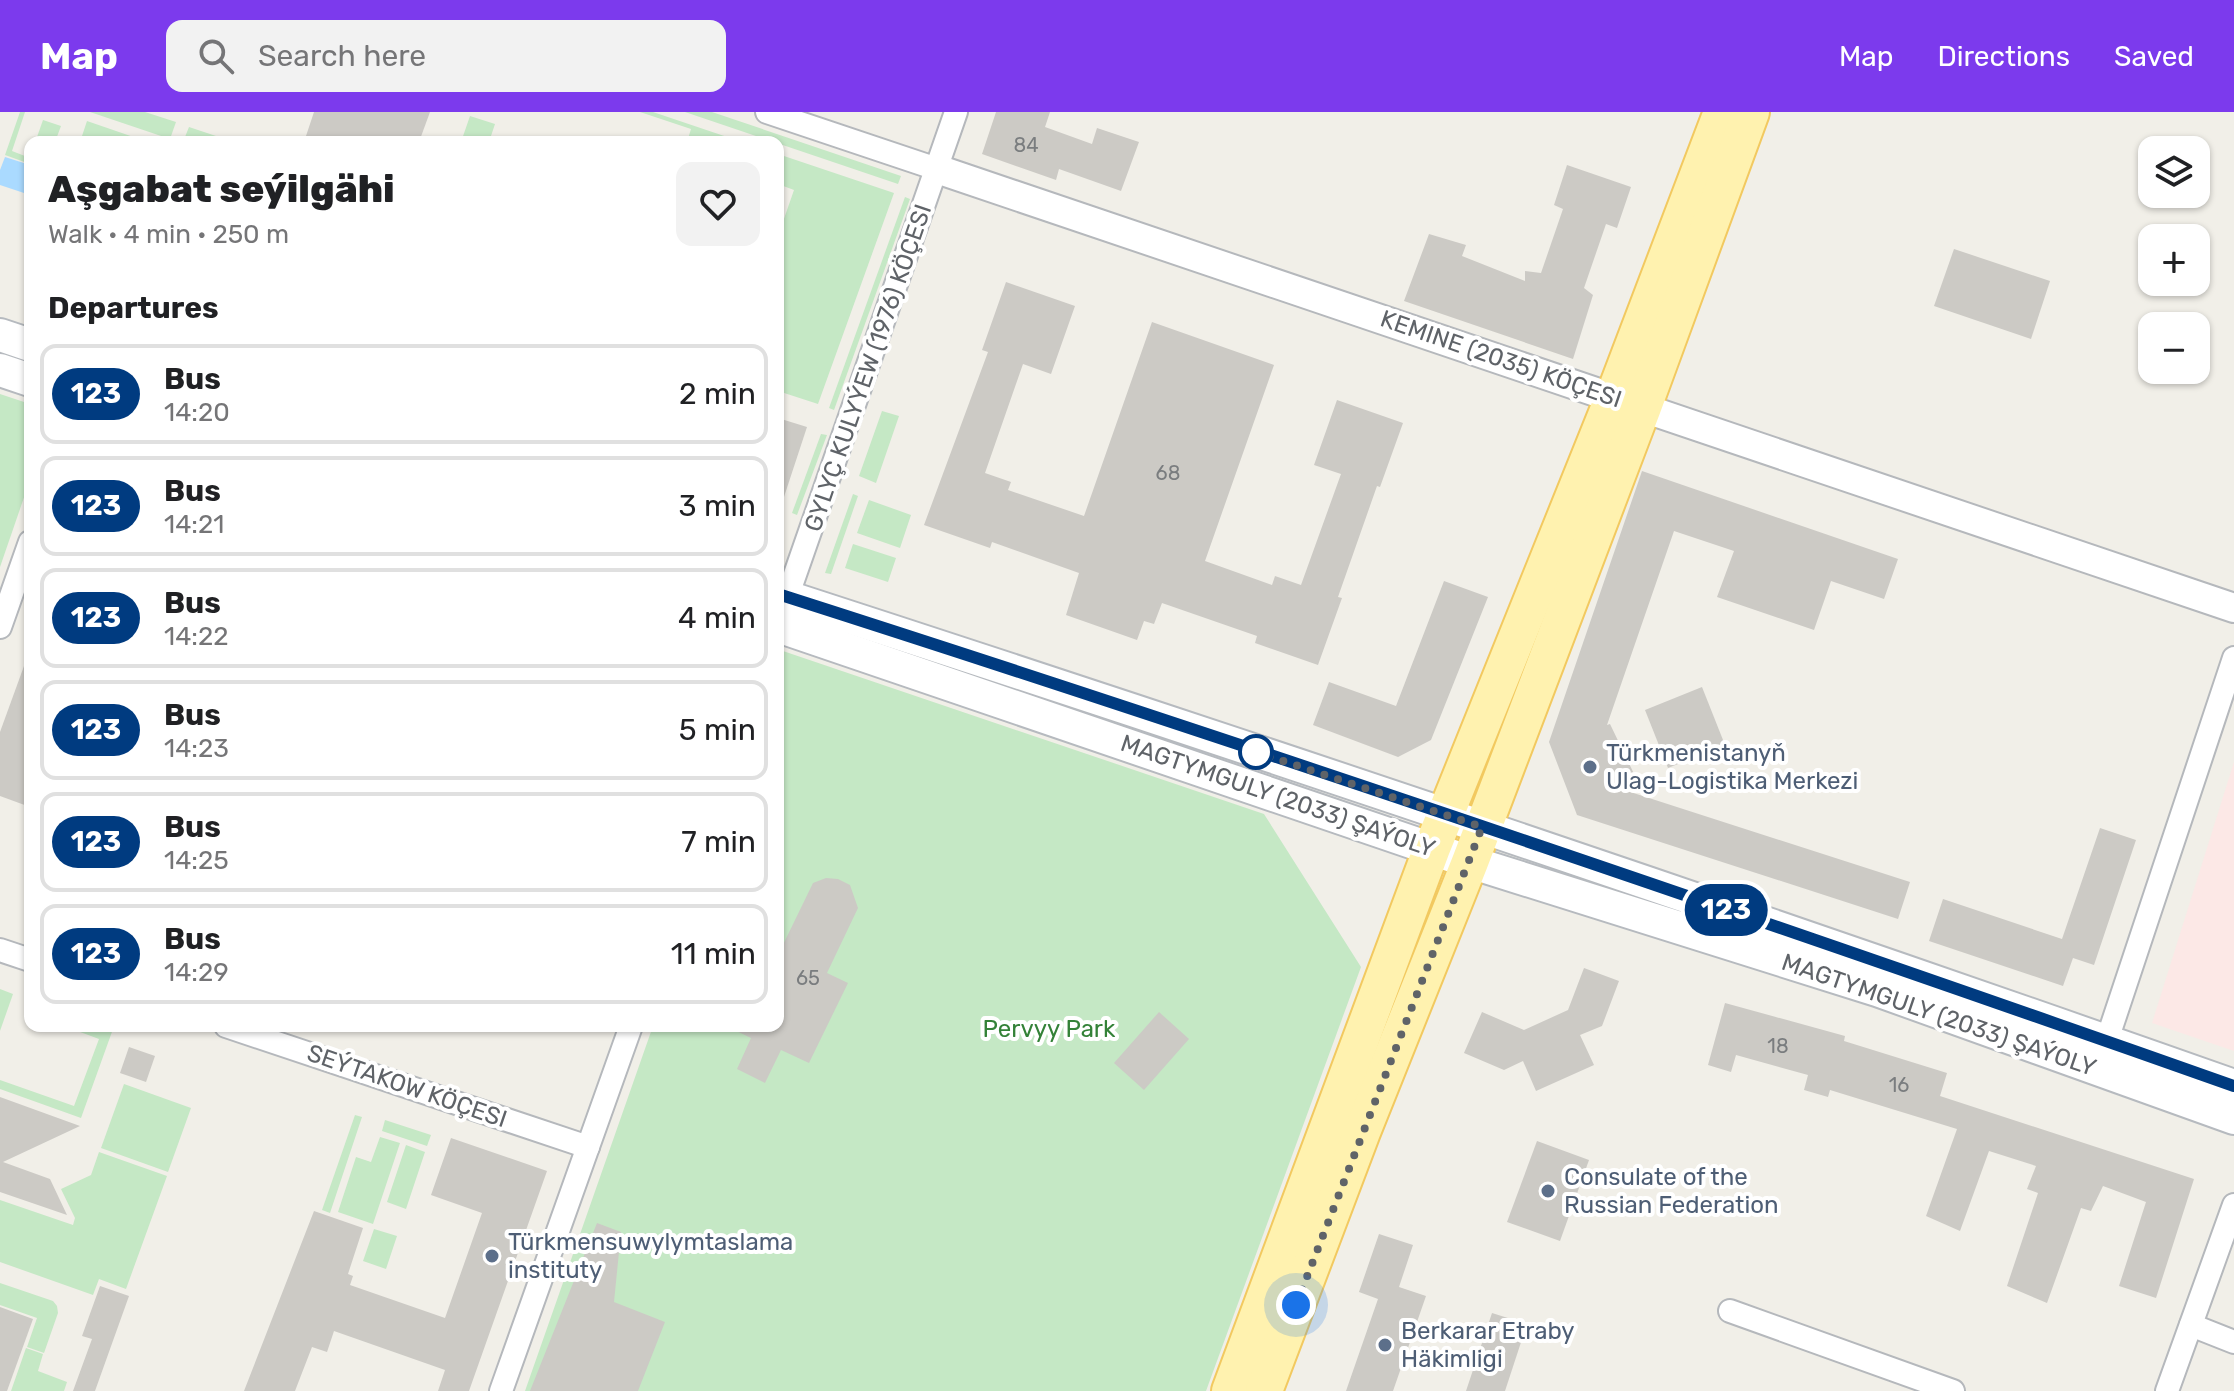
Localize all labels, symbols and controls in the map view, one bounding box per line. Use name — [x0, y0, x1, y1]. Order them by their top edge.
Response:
search box — [166, 20, 726, 92]
text: Map — [40, 33, 118, 79]
icon: search — [194, 34, 238, 78]
text: Search here — [258, 38, 426, 74]
text: Map — [1839, 40, 1893, 73]
text: Directions — [1937, 40, 2070, 73]
text: Saved — [2114, 40, 2194, 73]
house number: 84 — [1013, 133, 1039, 157]
map controls — [2138, 136, 2210, 384]
button: layers — [2138, 136, 2210, 208]
button: heart — [676, 162, 760, 246]
text: Aşgabat seýilgähi — [48, 166, 395, 212]
street label: GYLYÇ KULYÝEW (1976) KÖÇESI — [799, 201, 937, 535]
text: Walk · 4 min · 250 m — [48, 219, 289, 250]
button: + — [2138, 224, 2210, 296]
text: Departures — [48, 290, 219, 326]
street label: KEMINE (2035) KÖÇESI — [1377, 305, 1625, 413]
button: − — [2138, 312, 2210, 384]
text: Bus — [164, 361, 221, 397]
text: 2 min — [679, 376, 756, 412]
text: 123 — [71, 377, 121, 410]
text: 14:20 — [164, 397, 230, 428]
house number: 68 — [1156, 461, 1180, 485]
text: Bus — [164, 473, 221, 509]
text: 3 min — [679, 488, 756, 524]
text: 123 — [71, 489, 121, 522]
text: 14:21 — [164, 509, 224, 540]
text: Bus — [164, 585, 221, 621]
text: 4 min — [678, 600, 756, 636]
text: 123 — [71, 601, 121, 634]
text: 14:22 — [164, 621, 228, 652]
text: Bus — [164, 697, 221, 733]
text: 5 min — [679, 712, 756, 748]
text: 123 — [71, 713, 121, 746]
street label: MAGTYMGULY (2033) ŞAÝOLY — [1117, 729, 1439, 863]
text: 14:23 — [164, 733, 229, 764]
unlabelled marker — [1239, 735, 1273, 769]
place label: Türkmenistanyň Ulag-Logistika Merkezi — [1606, 739, 1858, 795]
marker: Türkmenistanyň Ulag-Logistika Merkezi — [1581, 758, 1599, 776]
text: Bus — [164, 809, 221, 845]
text: 7 min — [681, 824, 756, 860]
text: 123 — [71, 825, 121, 858]
text: 14:25 — [164, 845, 229, 876]
line badge: 123 — [1680, 884, 1772, 936]
text: 123 — [1701, 893, 1751, 926]
text: Bus — [164, 921, 221, 957]
text: 11 min — [671, 936, 756, 972]
text: 123 — [71, 937, 121, 970]
street label: MAGTYMGULY (2033) ŞAÝOLY — [1778, 948, 2100, 1082]
text: 14:29 — [164, 957, 229, 988]
house number: 65 — [796, 966, 820, 990]
park label: Pervyy Park — [983, 1015, 1116, 1043]
house number: 18 — [1767, 1034, 1789, 1058]
street label: SEÝTAKOW KÖÇESI — [303, 1039, 511, 1133]
house number: 16 — [1889, 1073, 1909, 1097]
place label: Consulate of the Russian Federation — [1564, 1163, 1779, 1219]
marker: Consulate of the Russian Federation — [1539, 1182, 1557, 1200]
place label: Türkmensuwylymtaslama instituty — [508, 1228, 793, 1284]
marker: Türkmensuwylymtaslama instituty — [483, 1247, 501, 1265]
your location — [1276, 1285, 1316, 1325]
place label: Berkarar Etraby Häkimligi — [1401, 1317, 1575, 1373]
marker: Berkarar Etraby Häkimligi — [1376, 1336, 1394, 1354]

